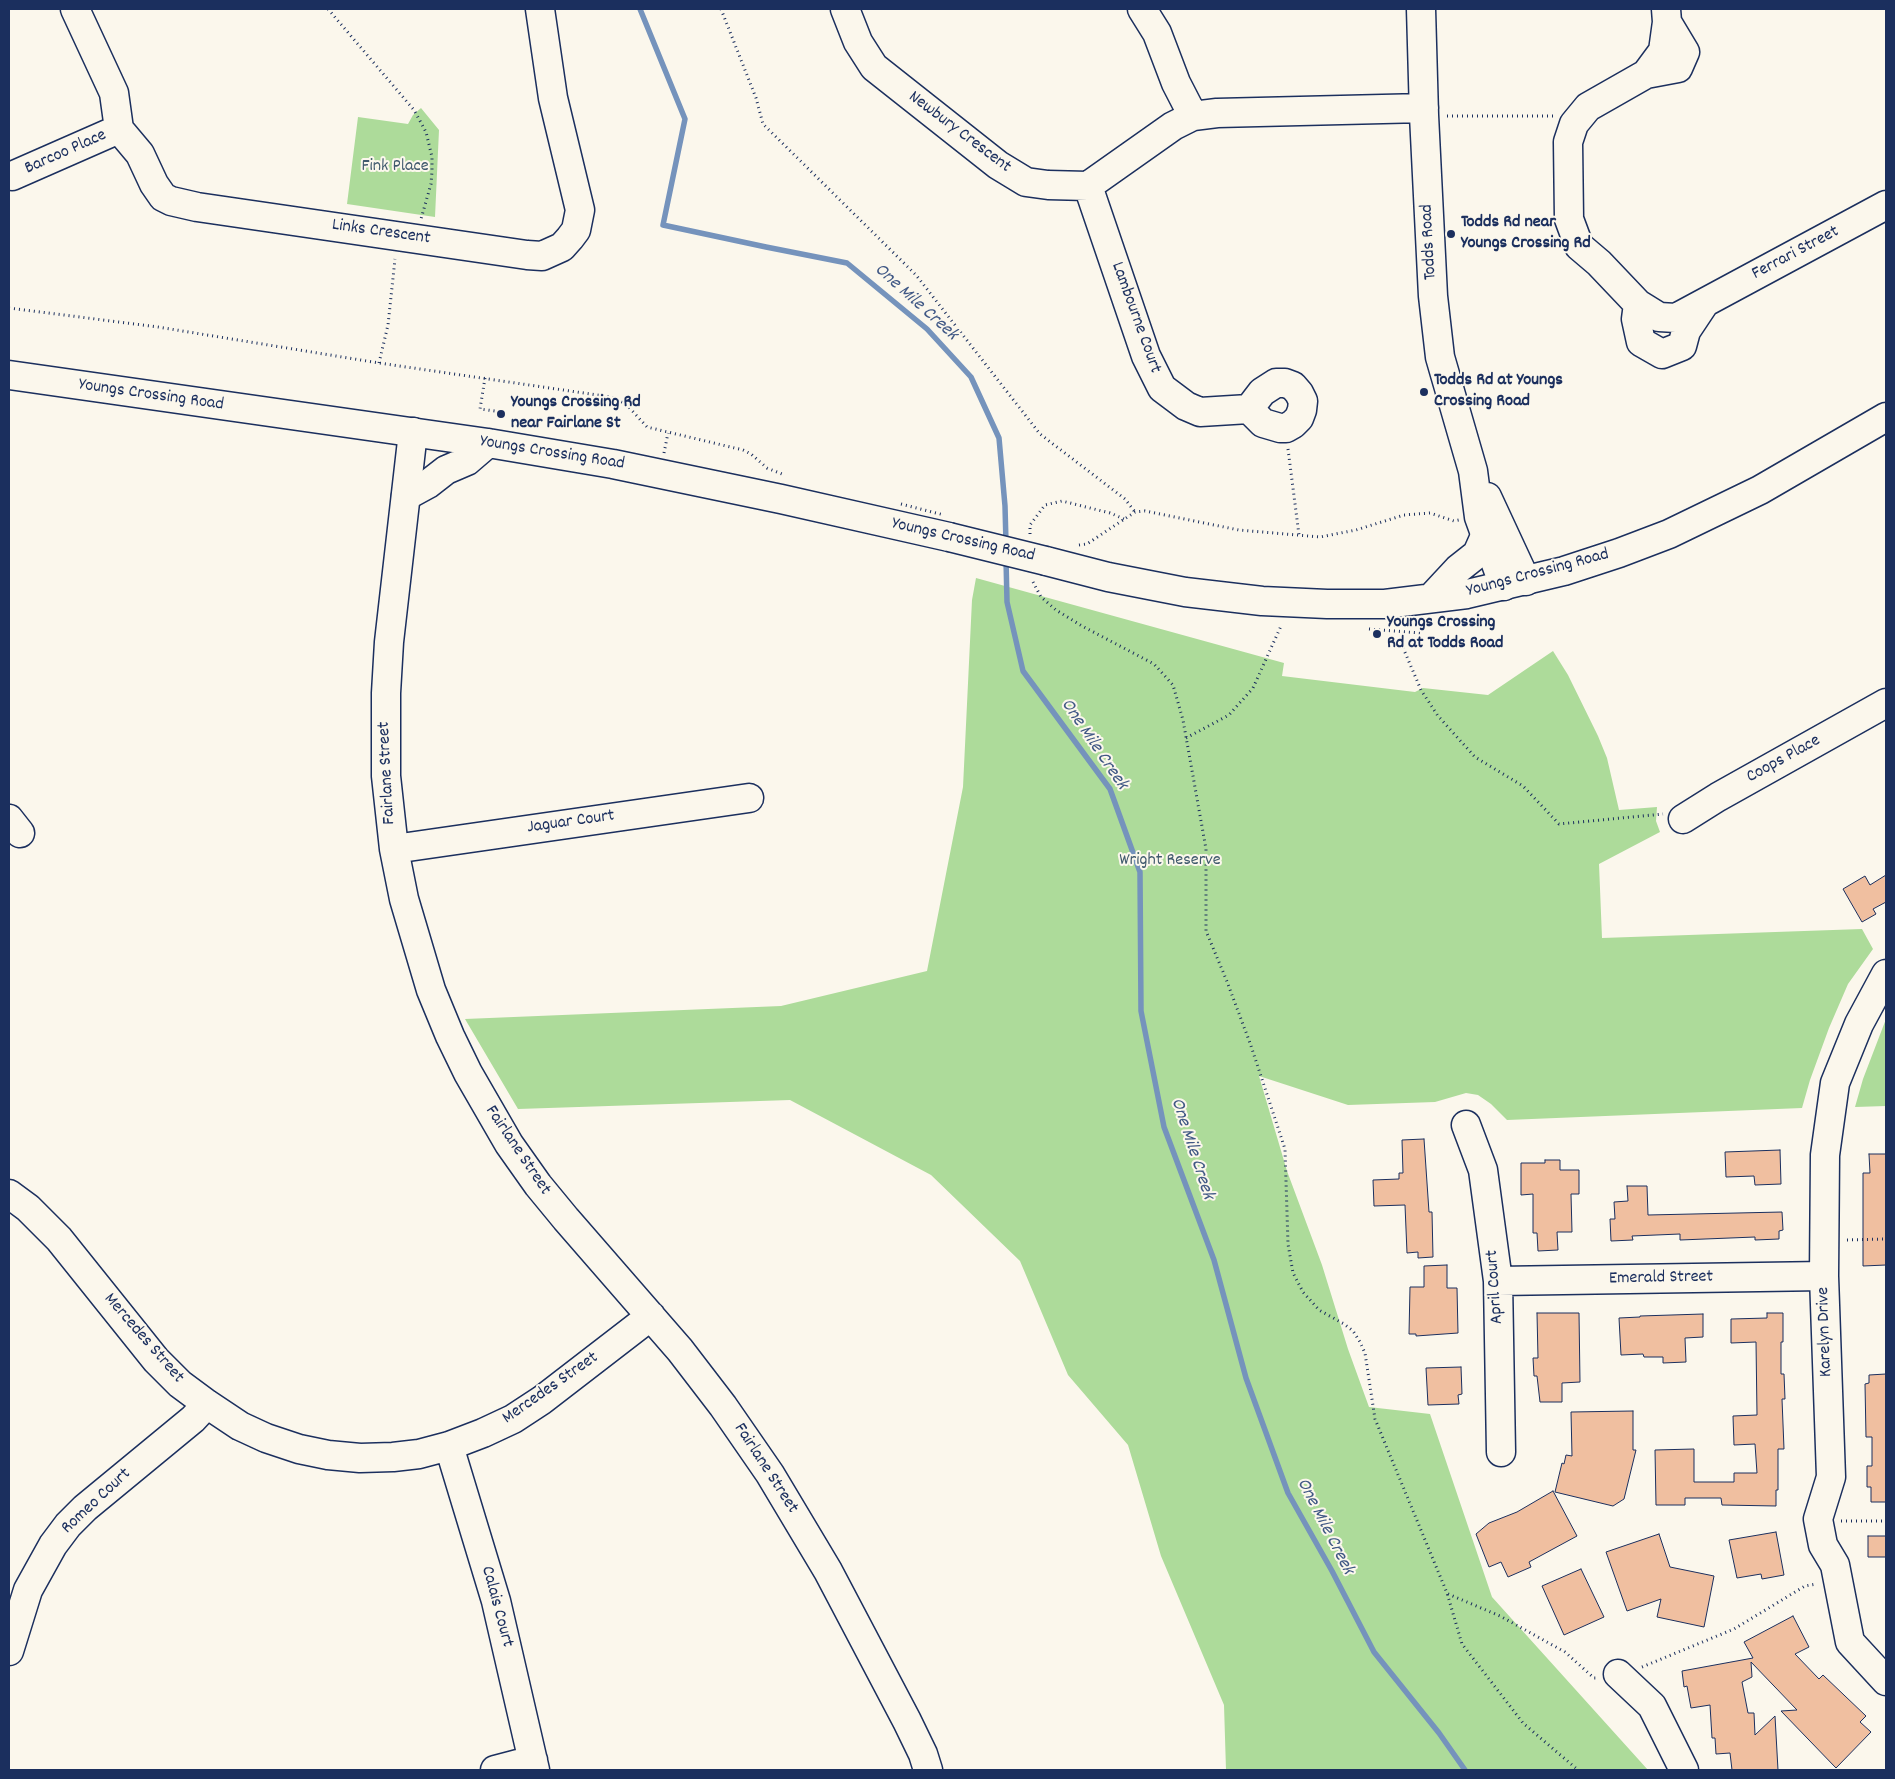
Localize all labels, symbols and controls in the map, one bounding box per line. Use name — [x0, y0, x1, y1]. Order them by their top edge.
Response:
street label: Newbury Crescent — [903, 87, 1015, 179]
street label: Barcoo Place — [22, 125, 110, 181]
park label: Fink Place — [361, 157, 429, 179]
street label: Todds Road — [1417, 204, 1443, 280]
place label: Todds Rd near Youngs Crossing Rd — [1461, 213, 1591, 255]
street label: Links Crescent — [330, 215, 432, 251]
street label: Ferrari Street — [1749, 222, 1843, 286]
marker: Todds Rd near Youngs Crossing Rd — [1445, 228, 1457, 240]
water label: One Mile Creek — [868, 259, 962, 347]
street label: Lambourne Court — [1105, 259, 1165, 377]
place label: Todds Rd at Youngs Crossing Road — [1434, 371, 1563, 414]
street label: Youngs Crossing Road — [77, 375, 225, 417]
marker: Todds Rd at Youngs Crossing Road — [1418, 386, 1430, 398]
place label: Youngs Crossing Rd near Fairlane St — [511, 393, 641, 436]
marker: Youngs Crossing Rd near Fairlane St — [495, 408, 507, 420]
street label: Youngs Crossing Road — [478, 432, 626, 476]
street label: Youngs Crossing Road — [889, 514, 1037, 568]
street label: Youngs Crossing Road — [1465, 545, 1611, 603]
place label: Youngs Crossing Rd at Todds Road — [1387, 613, 1503, 656]
marker: Youngs Crossing Rd at Todds Road — [1371, 628, 1383, 640]
water label: One Mile Creek — [1054, 695, 1132, 795]
street label: Fairlane Street — [375, 721, 401, 825]
street label: Coops Place — [1743, 731, 1825, 789]
street label: Jaguar Court — [526, 806, 616, 840]
park label: Wright Reserve — [1119, 851, 1221, 873]
water label: One Mile Creek — [1164, 1095, 1218, 1203]
street label: Fairlane Street — [479, 1102, 555, 1200]
street label: April Court — [1483, 1249, 1509, 1325]
street label: Emerald Street — [1609, 1267, 1713, 1291]
street label: Karelyn Drive — [1814, 1287, 1838, 1377]
street label: Mercedes Street — [98, 1290, 188, 1388]
street label: Mercedes Street — [499, 1348, 603, 1430]
street label: Fairlane Street — [728, 1420, 802, 1518]
street label: Romeo Court — [58, 1464, 136, 1540]
water label: One Mile Creek — [1290, 1475, 1358, 1579]
street label: Calais Court — [475, 1564, 517, 1650]

